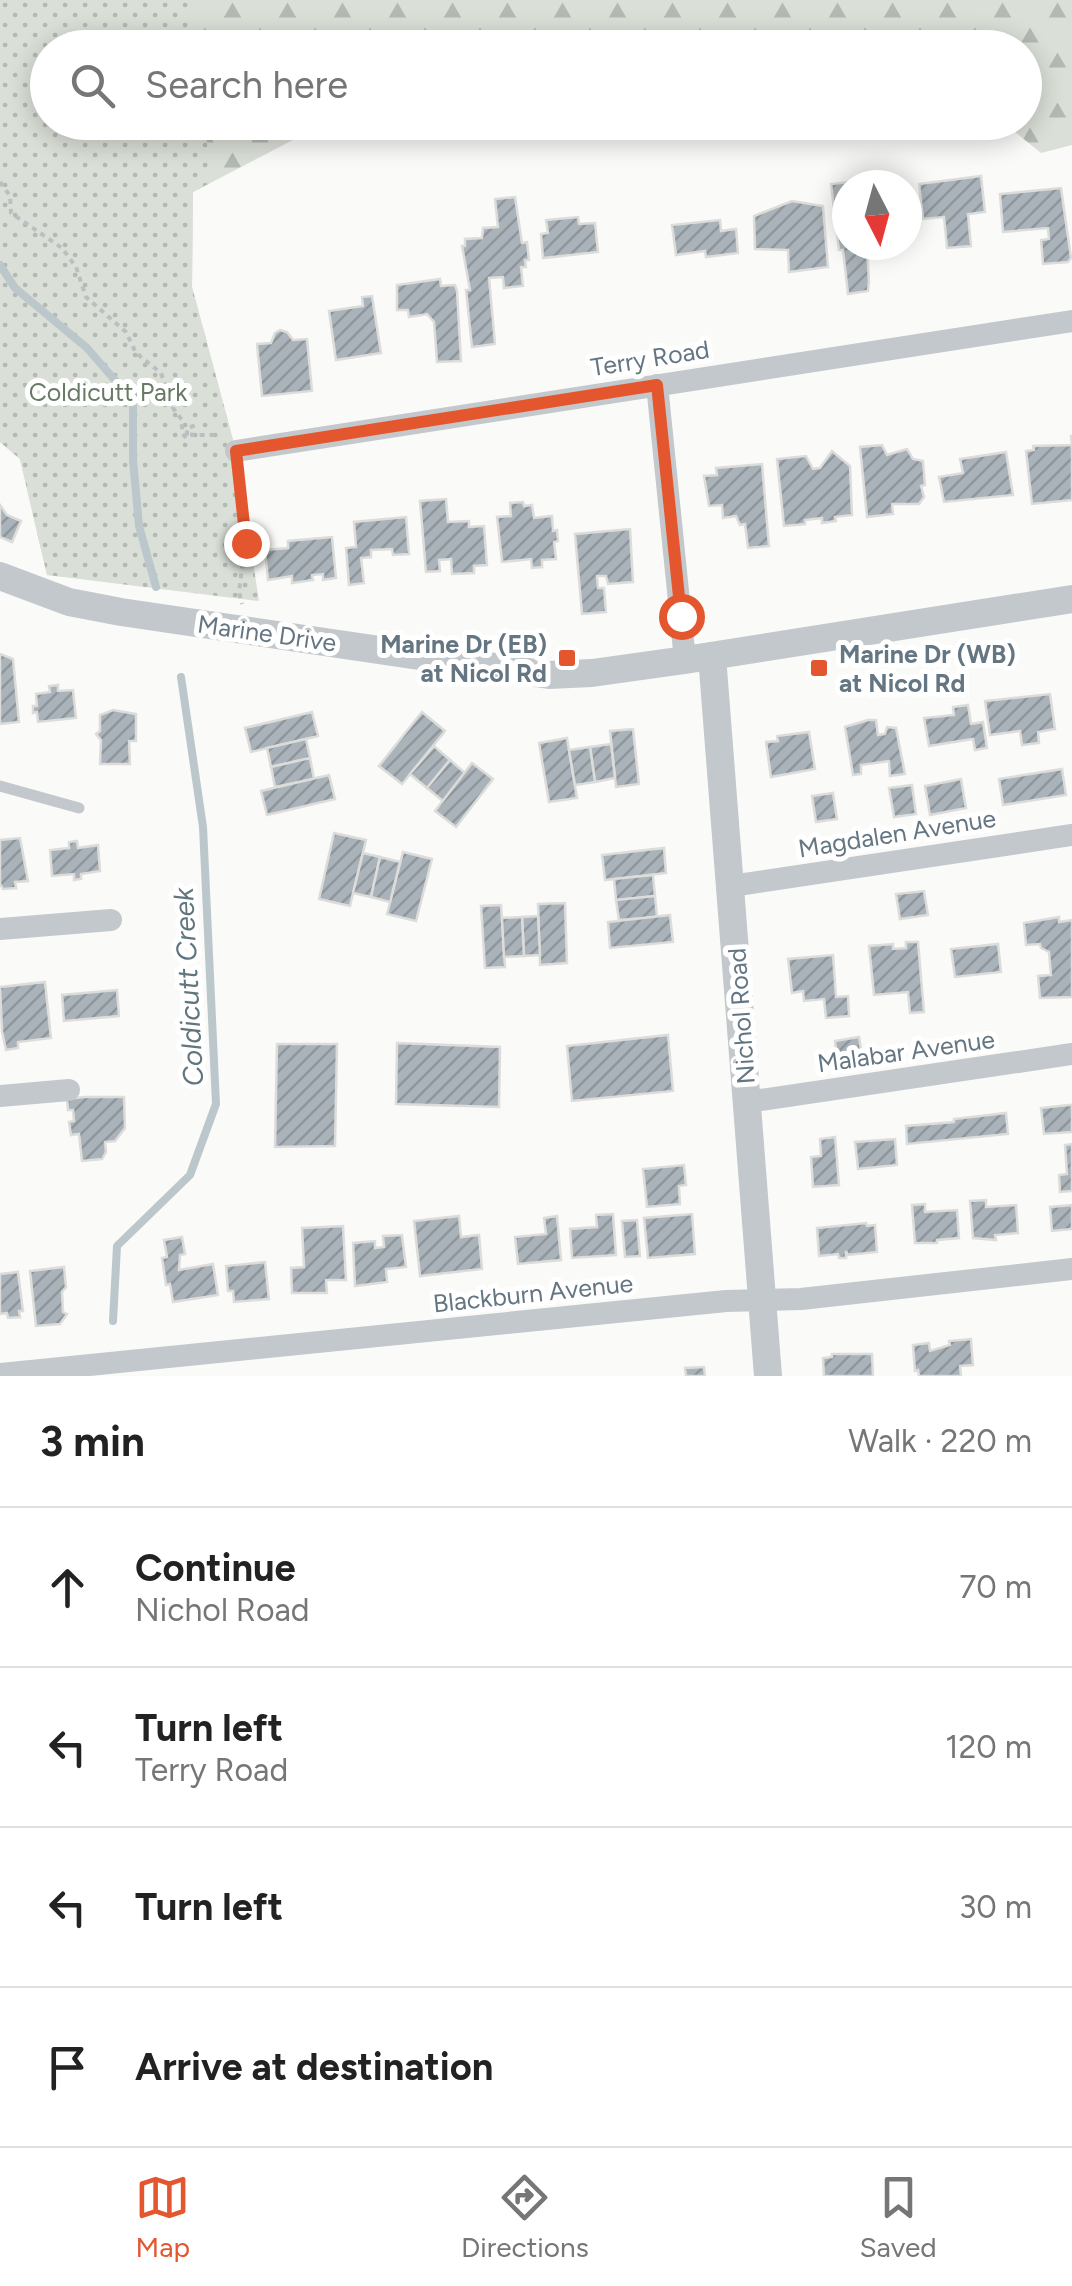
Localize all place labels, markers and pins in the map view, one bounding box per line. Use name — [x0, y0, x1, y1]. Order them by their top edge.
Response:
place label: Marine Dr (EB) at Nicol Rd — [380, 629, 547, 688]
place label: Marine Dr (WB) at Nicol Rd — [839, 639, 1016, 698]
marker: Marine Dr (EB) at Nicol Rd — [556, 647, 578, 669]
marker: Marine Dr (WB) at Nicol Rd — [808, 657, 830, 679]

